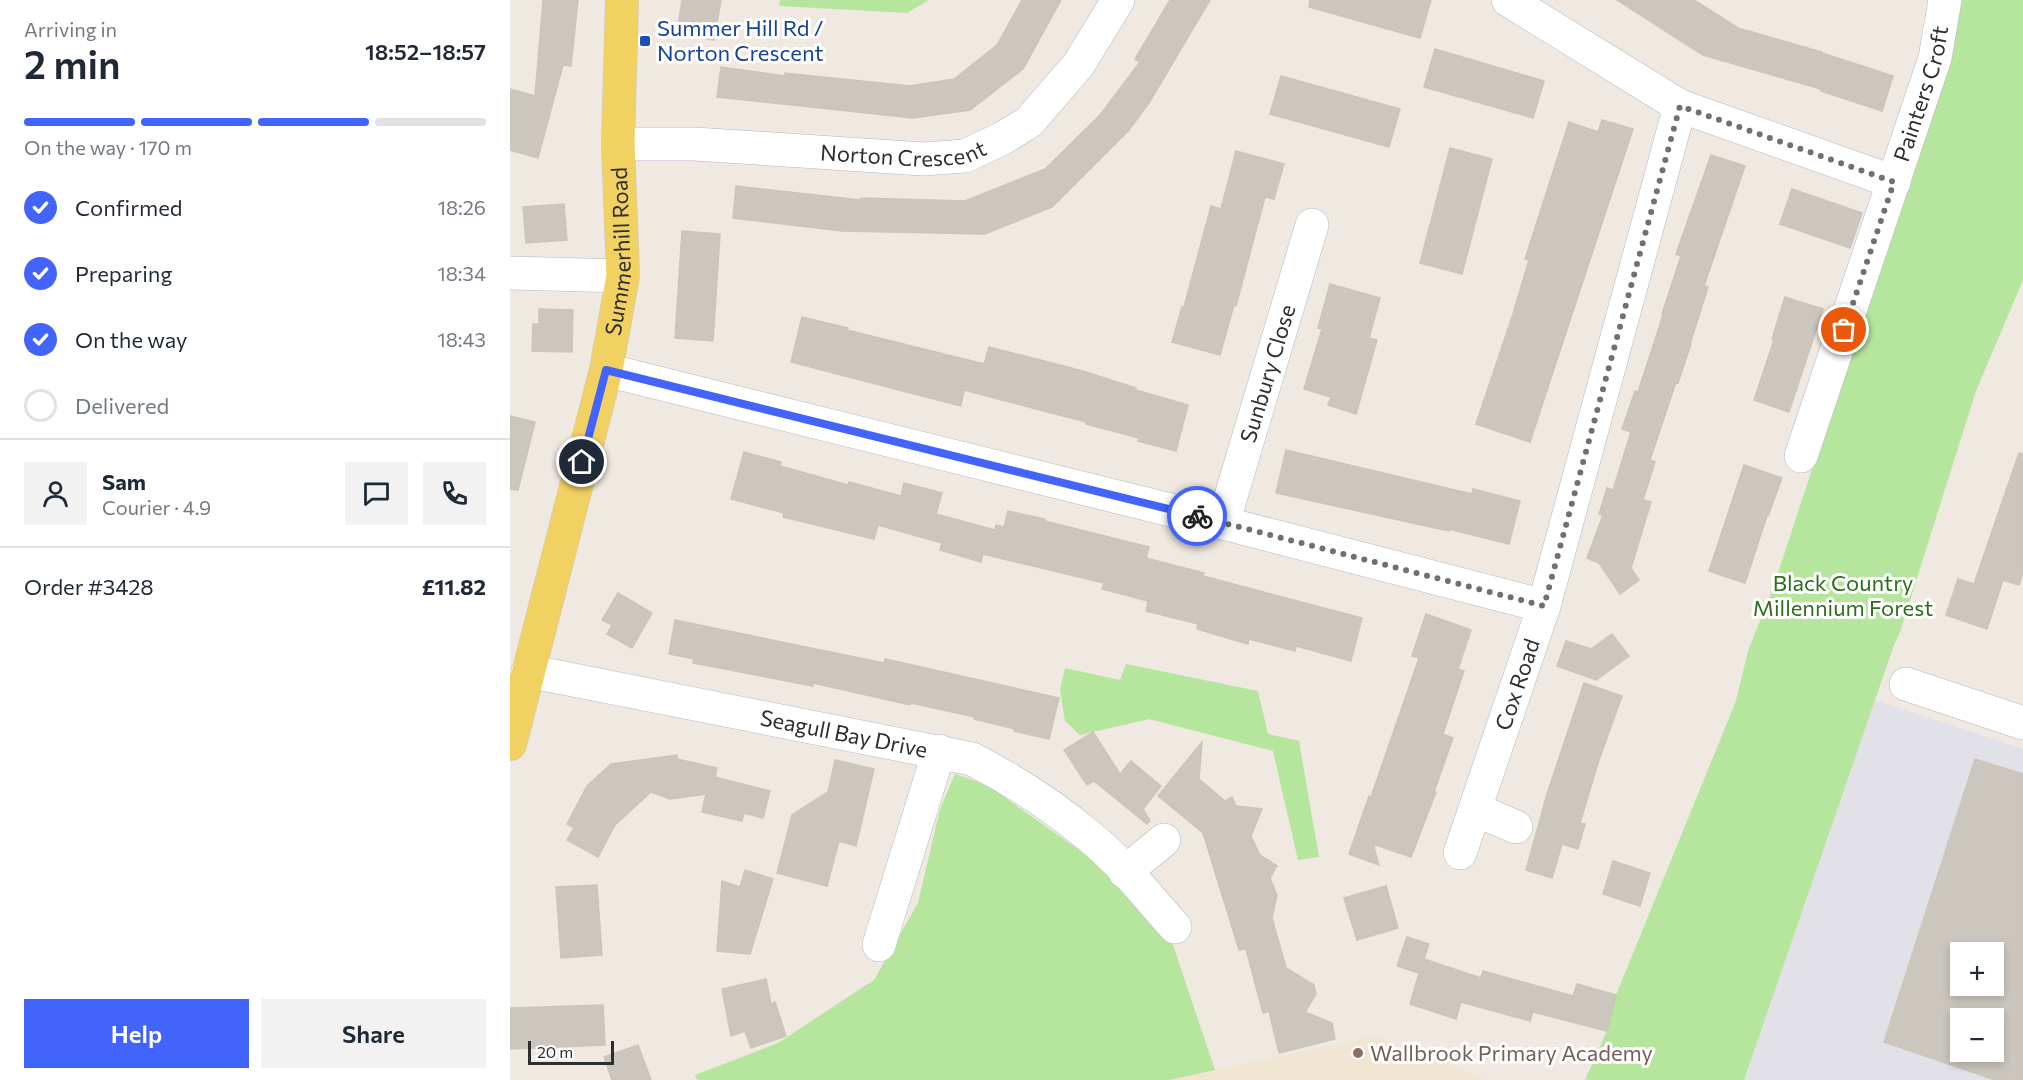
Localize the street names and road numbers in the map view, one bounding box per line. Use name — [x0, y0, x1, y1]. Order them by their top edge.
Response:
street label: Painters Croft — [1887, 24, 1953, 165]
street label: Norton Crescent — [820, 134, 990, 172]
street label: Summerhill Road — [599, 167, 636, 338]
street label: Sunbury Close — [1234, 301, 1301, 446]
street label: Cox Road — [1489, 635, 1545, 734]
street label: Seagull Bay Drive — [758, 703, 930, 763]

